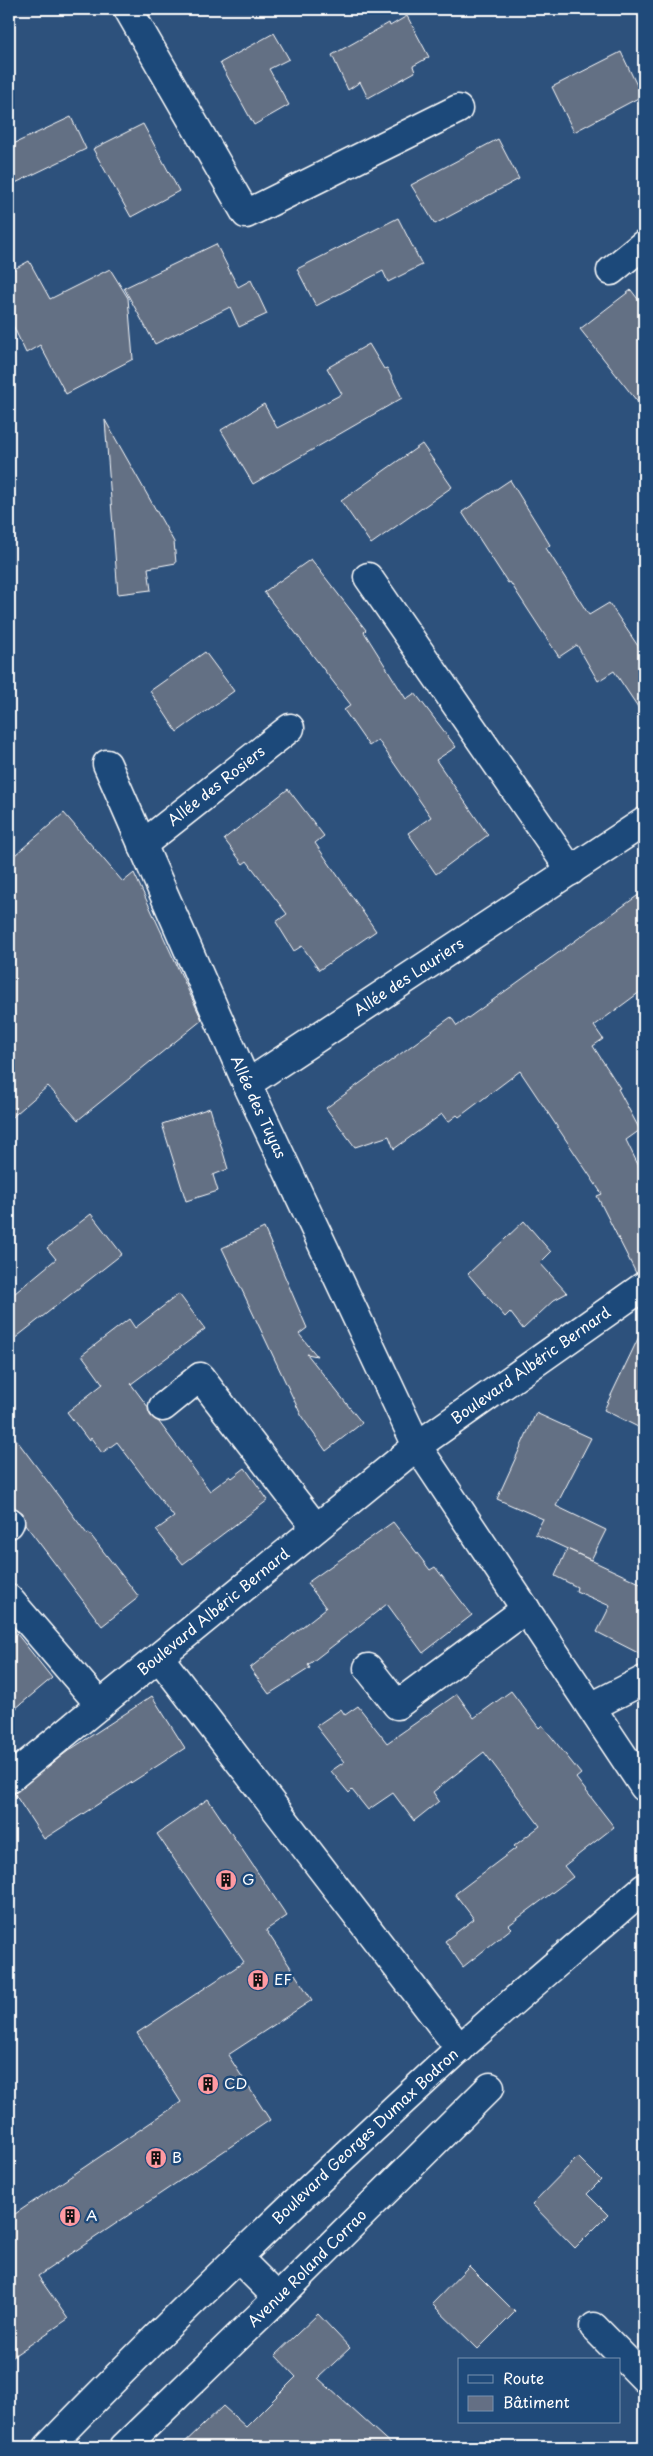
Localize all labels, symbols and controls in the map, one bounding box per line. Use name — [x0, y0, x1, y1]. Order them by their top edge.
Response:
street label: Allée des Rosiers — [162, 739, 269, 831]
street label: Allée des Lauriers — [349, 931, 468, 1021]
street label: Allée des Tuyas — [226, 1051, 293, 1162]
street label: Boulevard Albéric Bernard — [445, 1300, 615, 1429]
street label: Boulevard Albéric Bernard — [131, 1542, 294, 1680]
place label: G — [242, 1867, 255, 1890]
building icon: G — [214, 1868, 238, 1892]
place label: EF — [274, 1967, 292, 1990]
building icon: EF — [246, 1968, 270, 1992]
street label: Boulevard Georges Dumax Bodron — [266, 2042, 463, 2229]
place label: CD — [224, 2071, 247, 2094]
building icon: CD — [196, 2072, 220, 2096]
place label: B — [172, 2145, 182, 2168]
building icon: B — [144, 2146, 168, 2170]
place label: A — [86, 2203, 98, 2226]
street label: Avenue Roland Corrao — [242, 2203, 371, 2332]
building icon: A — [58, 2204, 82, 2228]
legend — [458, 2358, 620, 2424]
text: Route — [503, 2366, 544, 2389]
text: Bâtiment — [503, 2390, 570, 2413]

